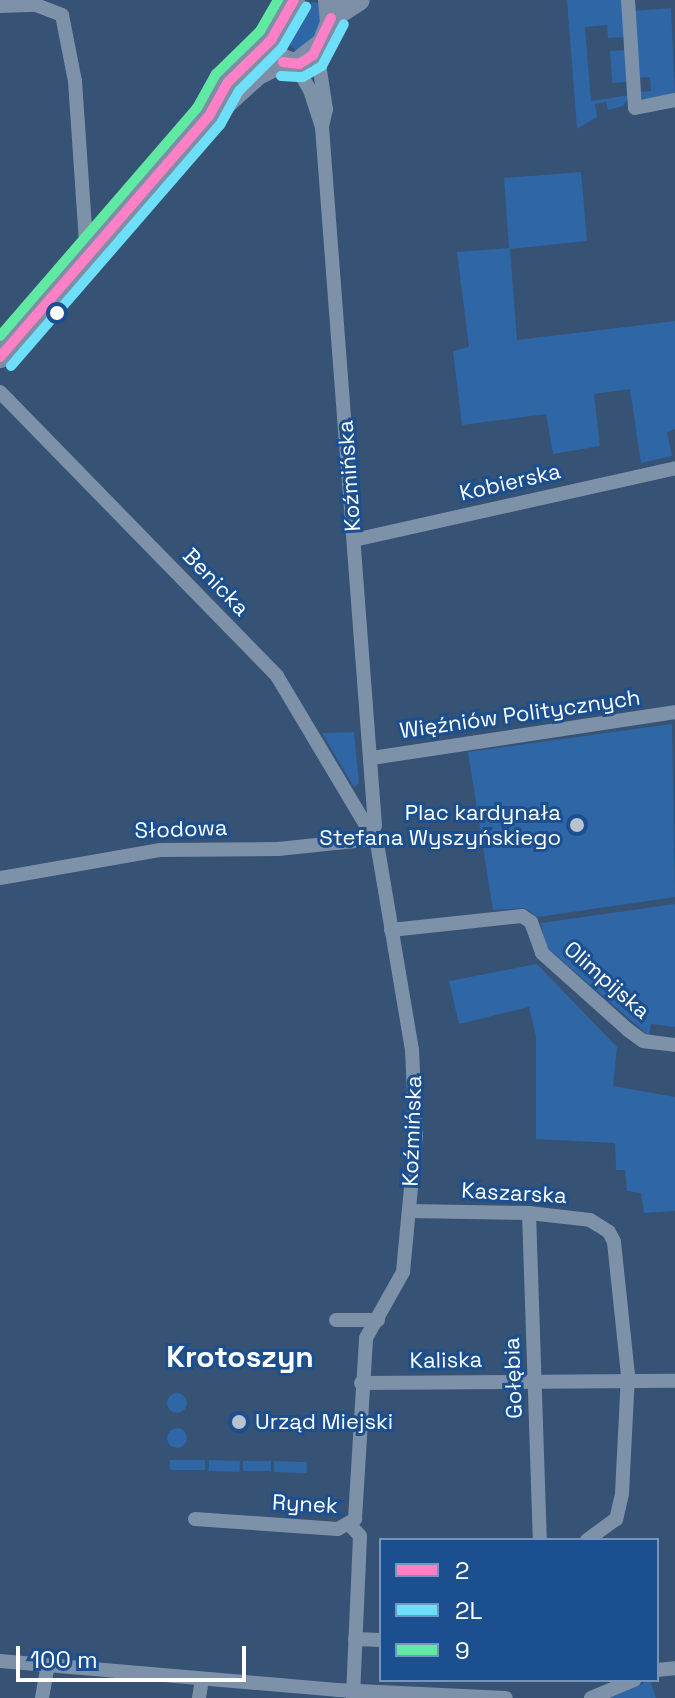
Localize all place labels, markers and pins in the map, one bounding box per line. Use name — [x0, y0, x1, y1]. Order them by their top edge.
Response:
unlabelled marker — [49, 305, 65, 321]
place label: Plac kardynała Stefana Wyszyńskiego — [319, 799, 561, 850]
marker: Plac kardynała Stefana Wyszyńskiego — [568, 816, 586, 834]
place label: Urząd Miejski — [255, 1409, 393, 1435]
marker: Urząd Miejski — [230, 1413, 248, 1431]

